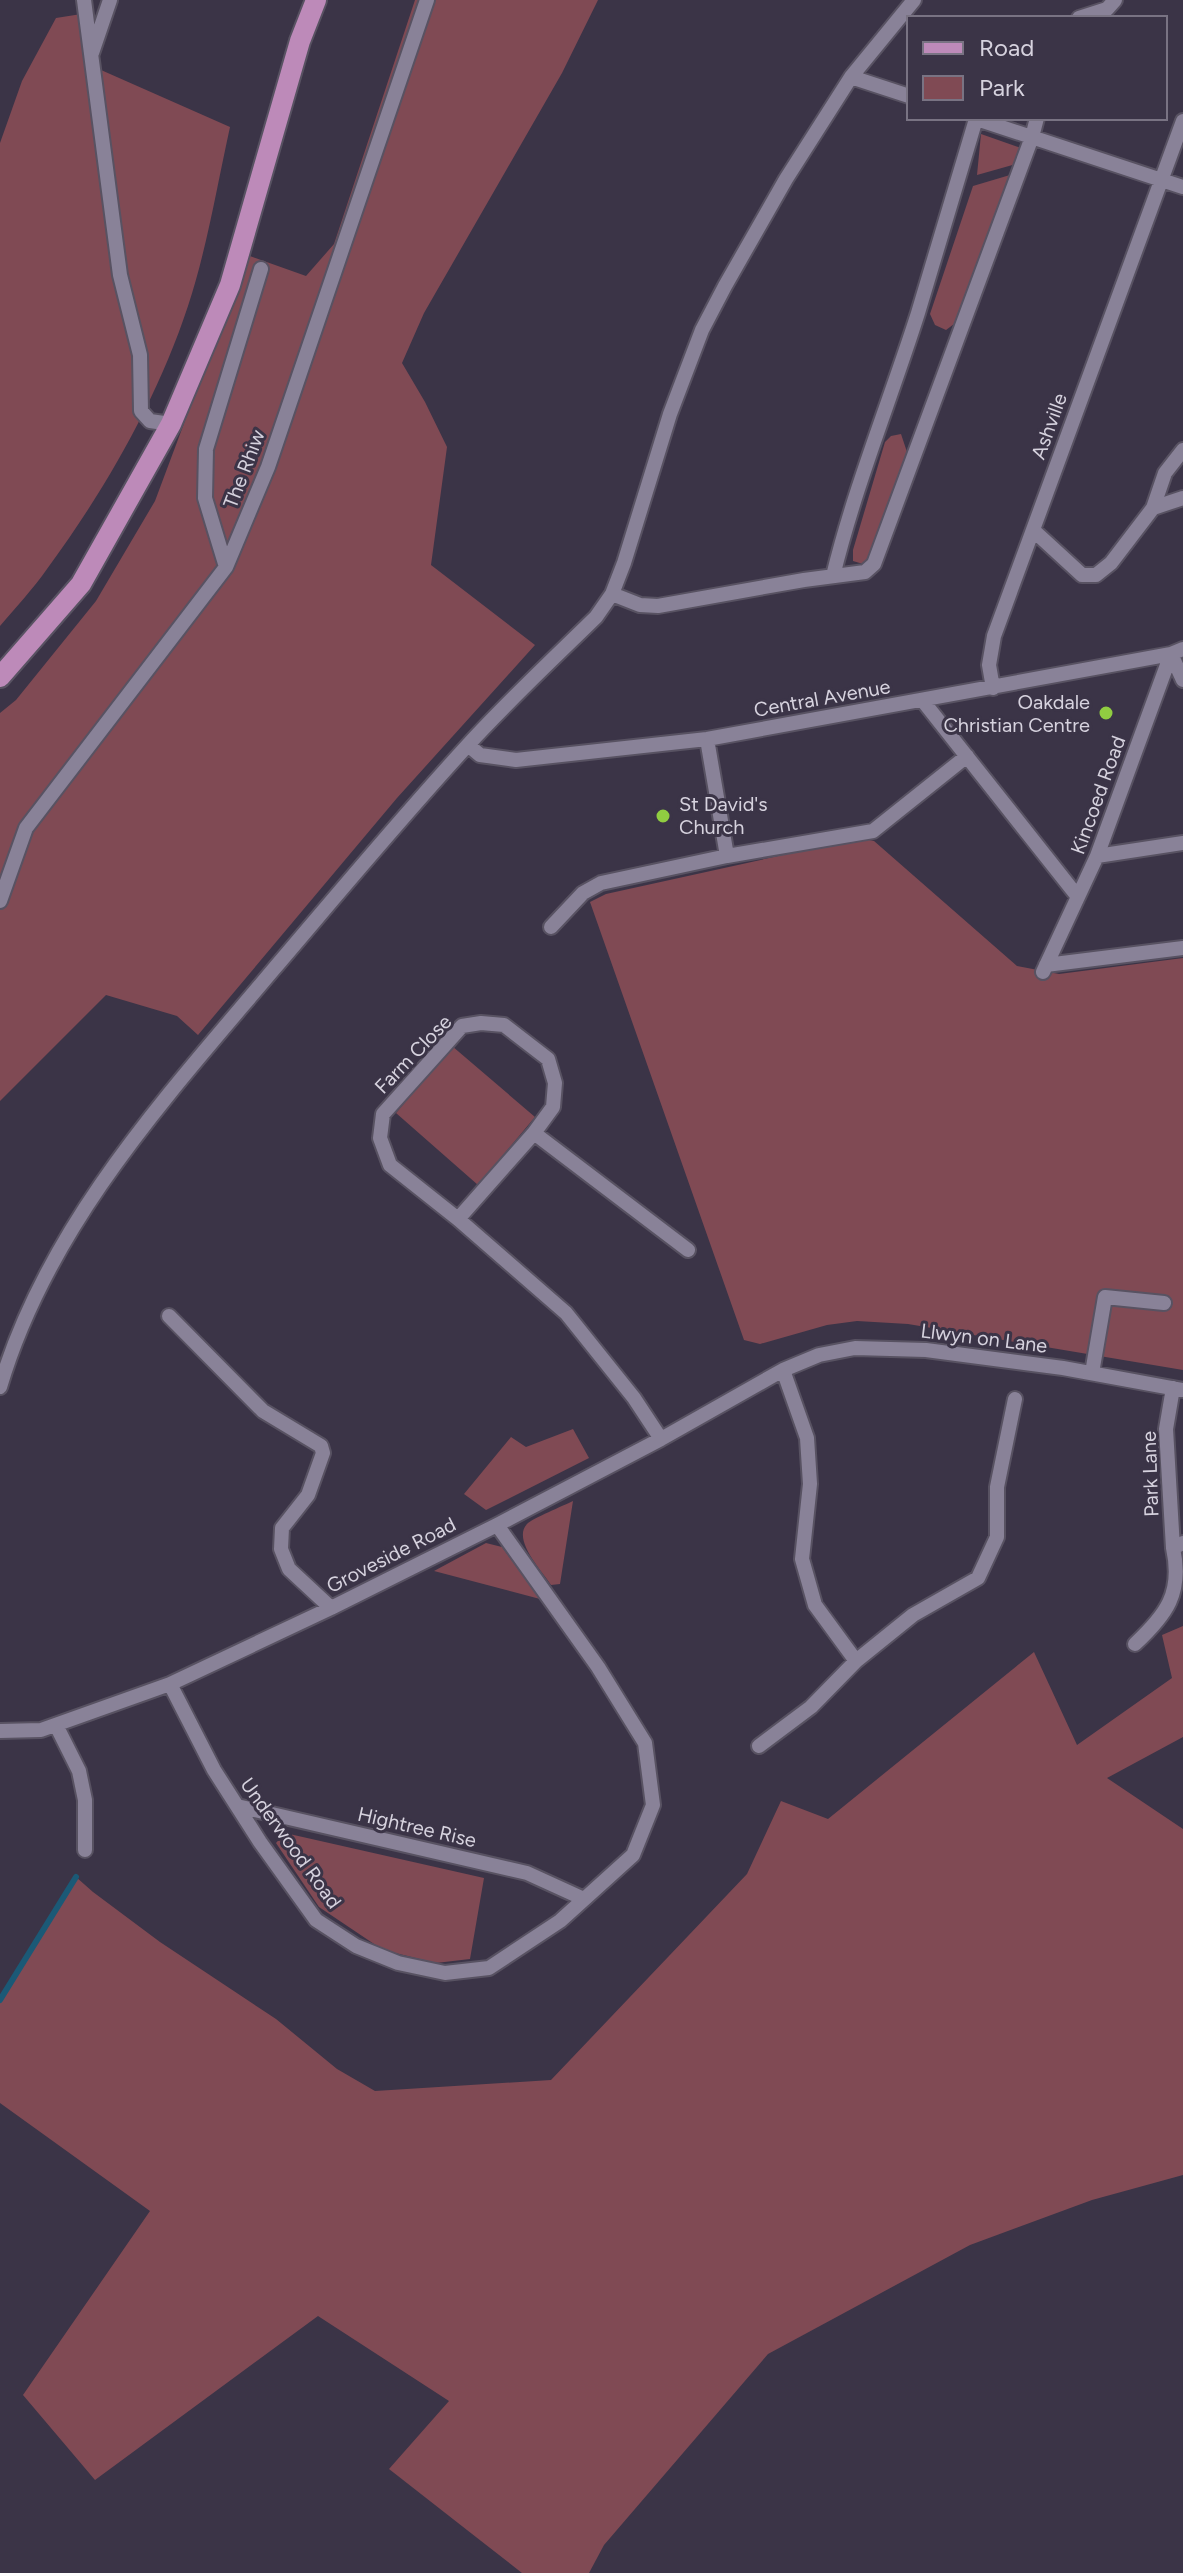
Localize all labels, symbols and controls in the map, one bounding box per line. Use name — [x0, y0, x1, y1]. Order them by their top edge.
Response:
legend — [907, 16, 1167, 120]
text: Road — [979, 33, 1034, 62]
text: Park — [979, 73, 1025, 102]
street label: Ashville — [1026, 390, 1072, 462]
street label: The Rhiw — [218, 426, 270, 512]
street label: Central Avenue — [752, 674, 892, 722]
place label: Oakdale Christian Centre — [943, 690, 1090, 737]
marker: Oakdale Christian Centre — [1097, 704, 1115, 722]
street label: Kincoed Road — [1066, 733, 1130, 857]
place label: St David's Church — [679, 792, 768, 839]
marker: St David's Church — [654, 807, 672, 825]
street label: Farm Close — [370, 1010, 457, 1098]
street label: Llwyn on Lane — [919, 1318, 1049, 1358]
street label: Park Lane — [1137, 1431, 1163, 1517]
street label: Groveside Road — [322, 1512, 460, 1598]
street label: Underwood Road — [235, 1773, 347, 1913]
street label: Hightree Rise — [355, 1802, 479, 1852]

